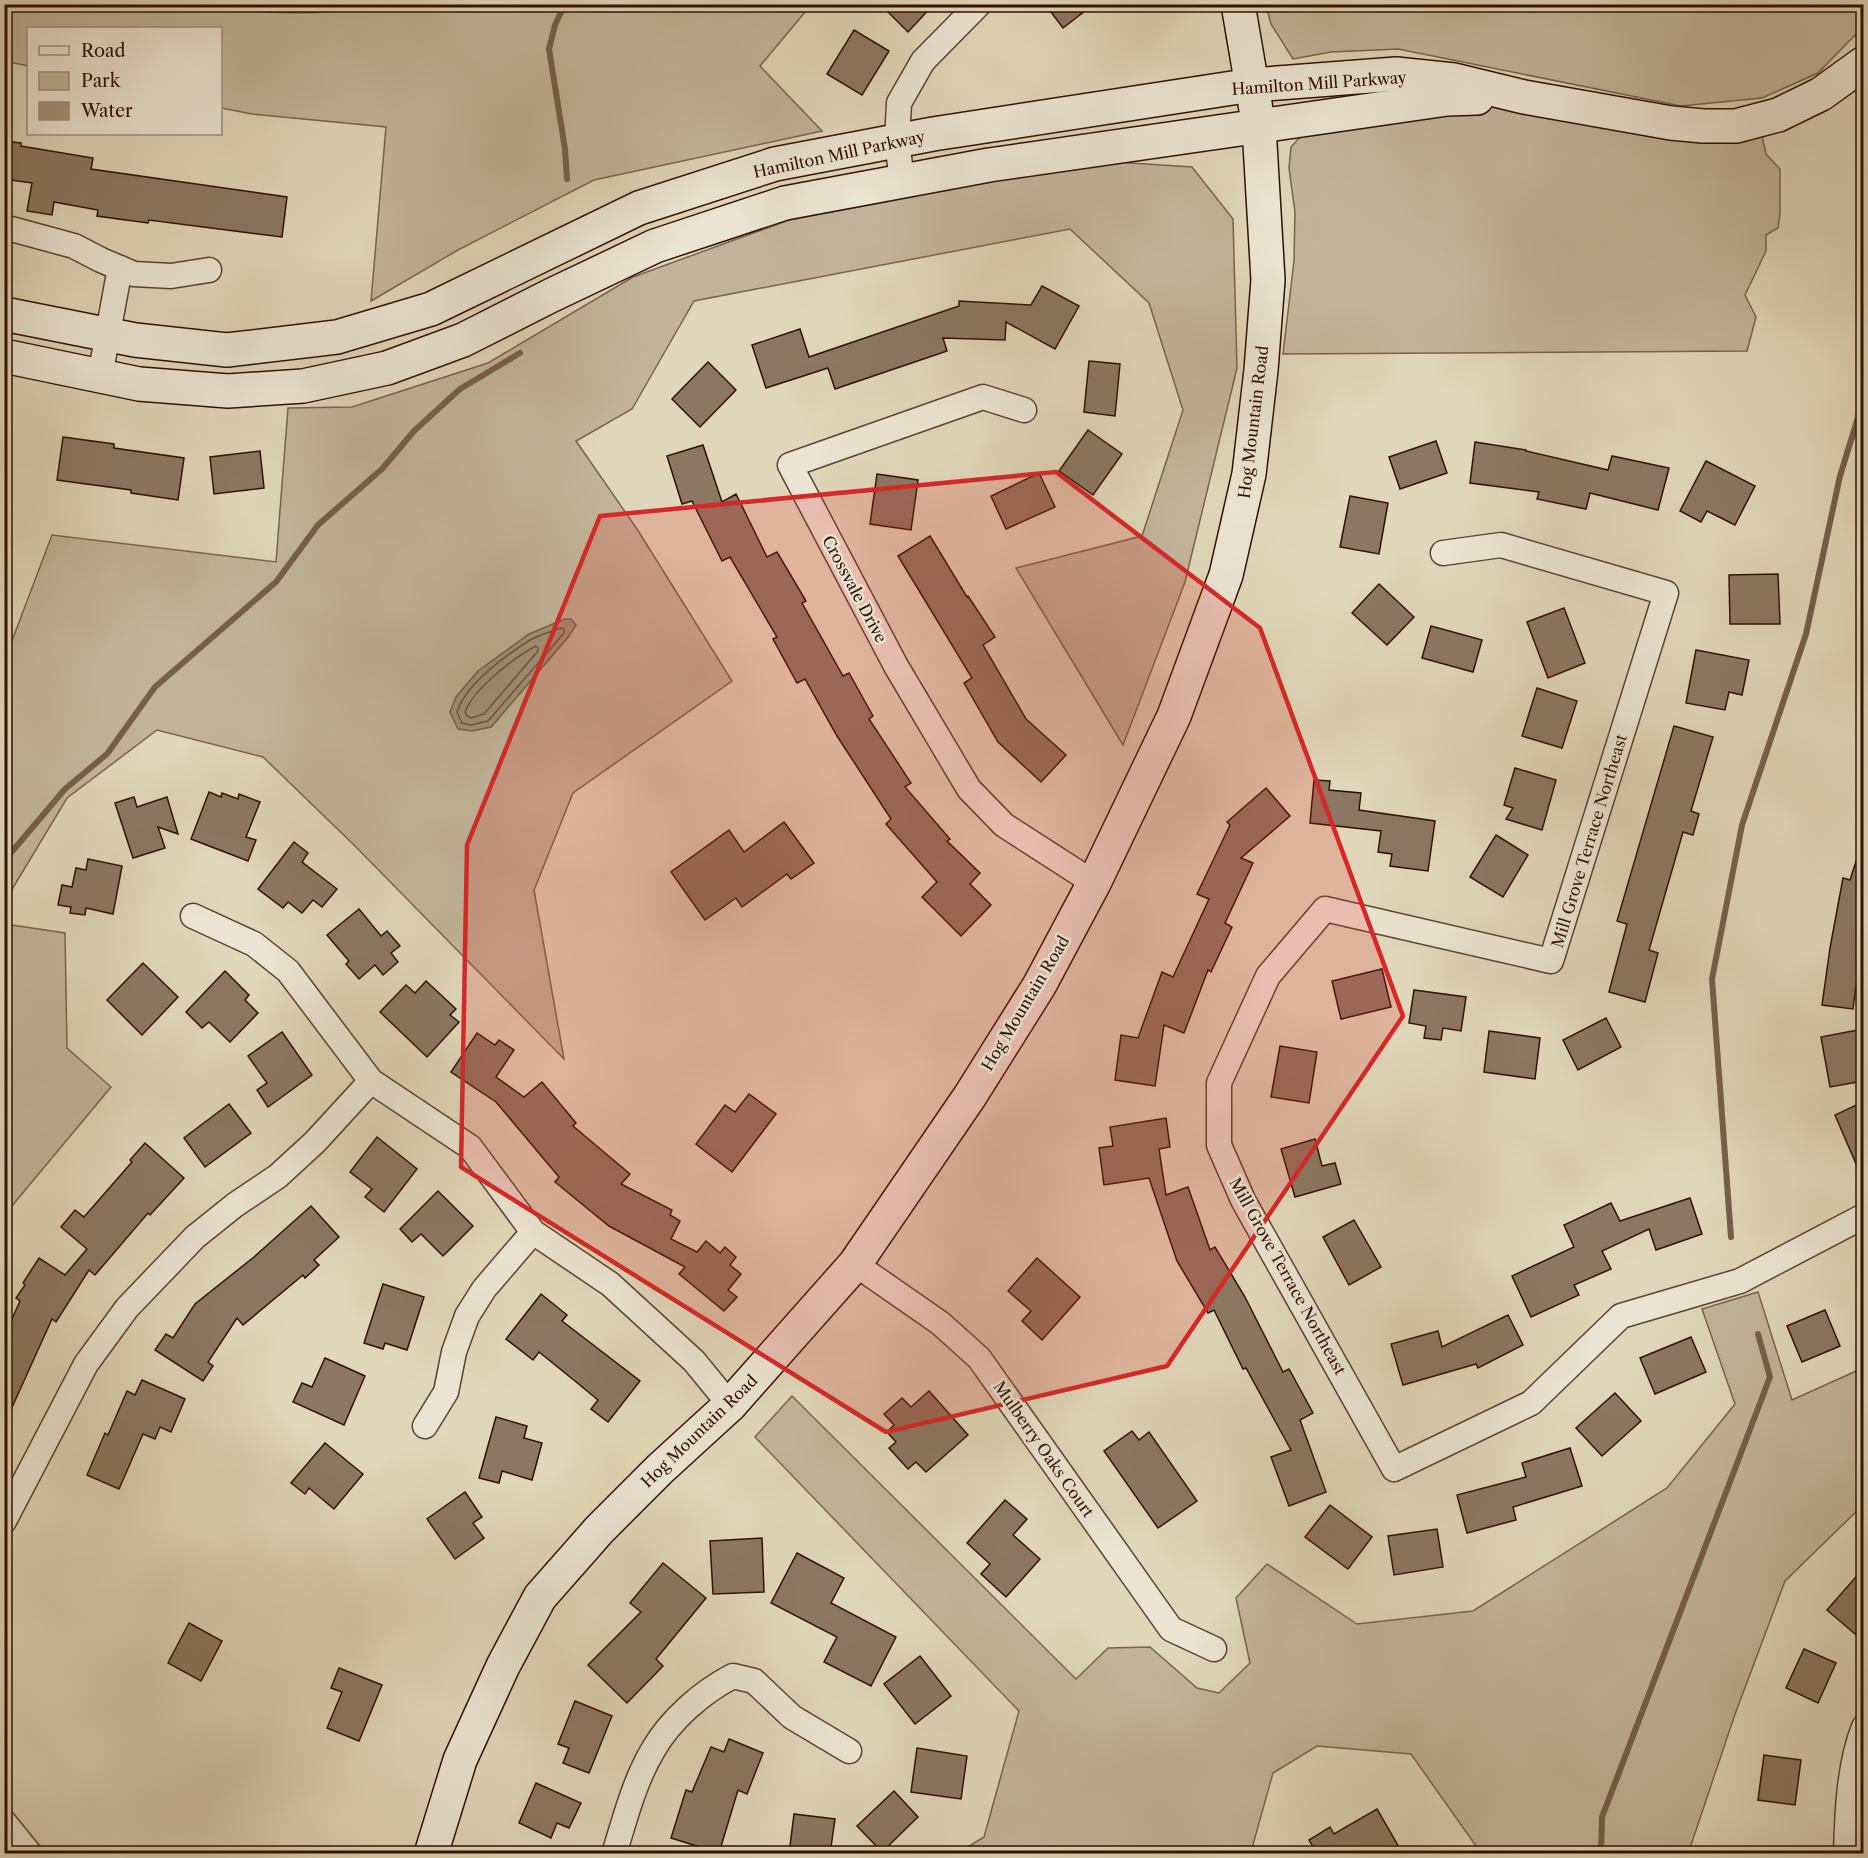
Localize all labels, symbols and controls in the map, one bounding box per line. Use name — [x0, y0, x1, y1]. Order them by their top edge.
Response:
legend — [27, 27, 222, 135]
text: Road — [81, 40, 126, 62]
street label: Hamilton Mill Parkway — [1231, 67, 1408, 99]
text: Park — [81, 70, 122, 92]
text: Water — [80, 100, 133, 122]
street label: Hamilton Mill Parkway — [751, 126, 928, 182]
street label: Hog Mountain Road — [1234, 344, 1272, 500]
street label: Crossvale Drive — [818, 532, 892, 646]
street label: Mill Grove Terrace Northeast — [1547, 731, 1631, 950]
street label: Hog Mountain Road — [977, 932, 1073, 1074]
street label: Mill Grove Terrace Northeast — [1225, 1174, 1351, 1378]
street label: Hog Mountain Road — [637, 1370, 762, 1492]
street label: Mulberry Oaks Court — [989, 1377, 1099, 1521]

